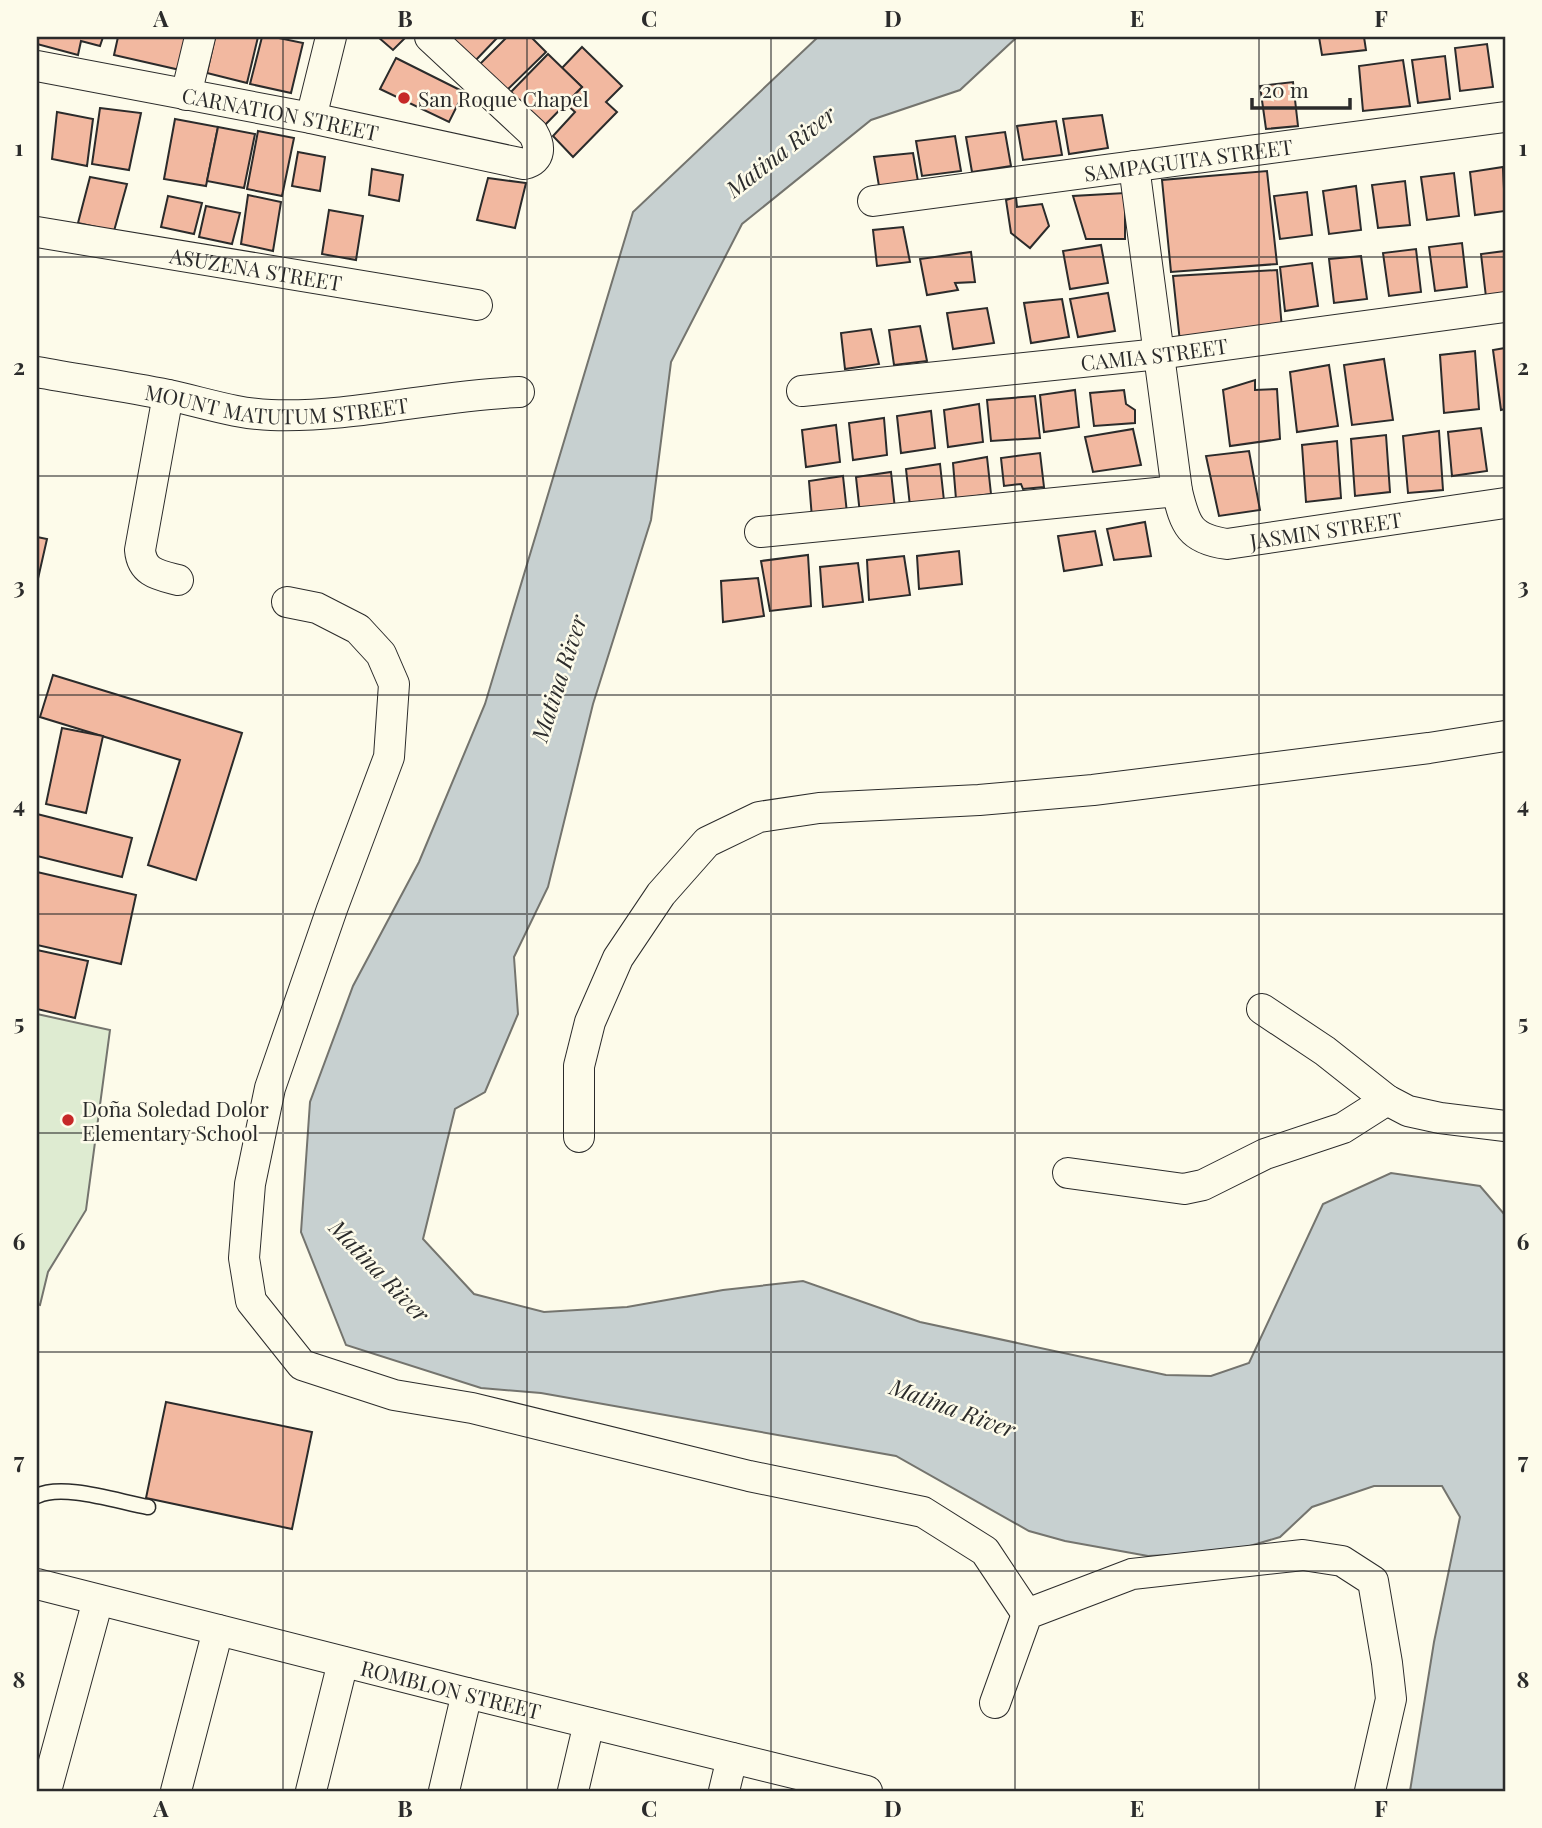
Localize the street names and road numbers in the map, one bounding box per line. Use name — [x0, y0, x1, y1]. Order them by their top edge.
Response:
street label: CARNATION STREET — [180, 80, 381, 146]
street label: SAMPAGUITA STREET — [1082, 131, 1294, 187]
street label: ASUZENA STREET — [167, 240, 344, 296]
street label: CAMIA STREET — [1079, 331, 1229, 376]
street label: MOUNT MATUTUM STREET — [143, 377, 410, 429]
street label: JASMIN STREET — [1247, 504, 1404, 555]
street label: ROMBLON STREET — [358, 1653, 544, 1725]

